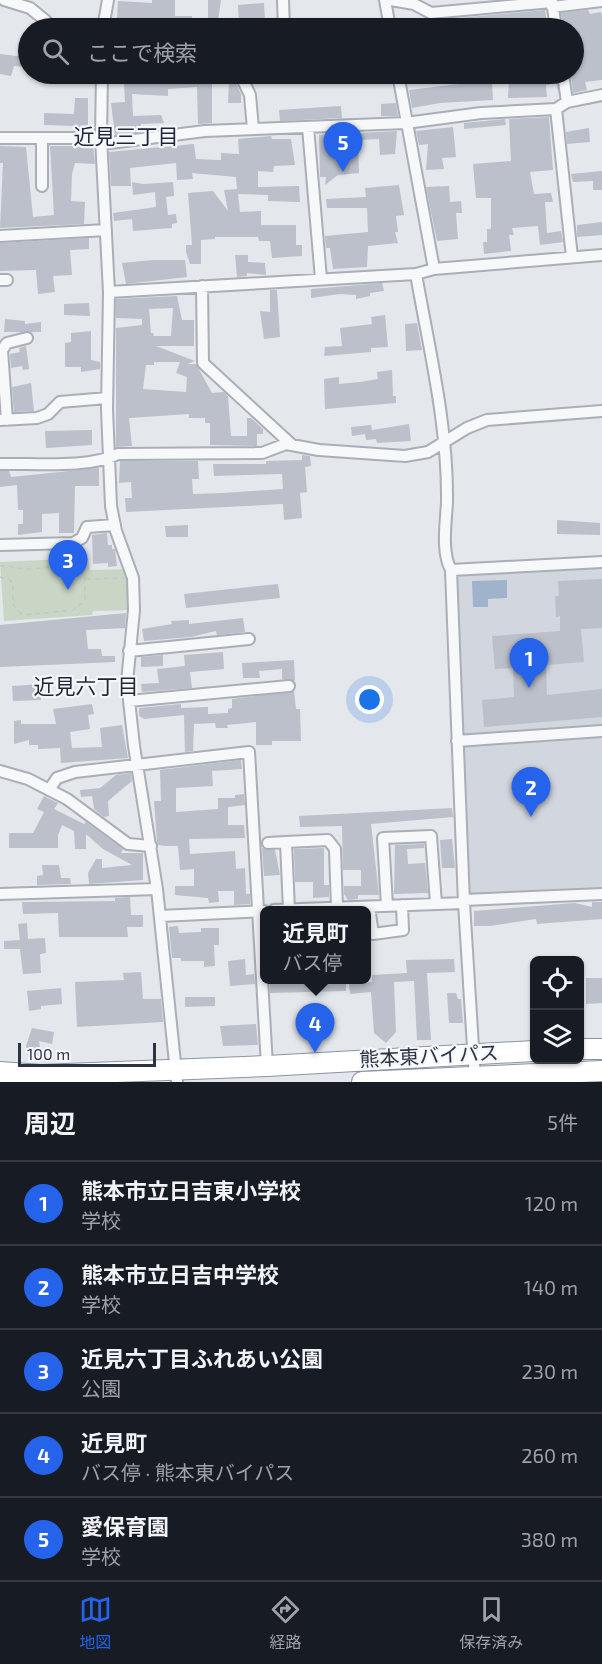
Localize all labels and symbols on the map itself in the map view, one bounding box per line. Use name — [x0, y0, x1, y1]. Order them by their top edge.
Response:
pin: 5 — [324, 122, 362, 172]
district label: 近見三丁目 — [74, 123, 179, 148]
pin: 3 — [48, 540, 88, 590]
pin: 1 — [510, 638, 548, 688]
district label: 近見六丁目 — [34, 673, 139, 698]
your location — [355, 685, 384, 714]
pin: 2 — [512, 768, 550, 817]
pin: 4 — [296, 1004, 334, 1053]
street label: 熊本東バイパス — [359, 1039, 499, 1071]
scale bar — [18, 1040, 156, 1068]

